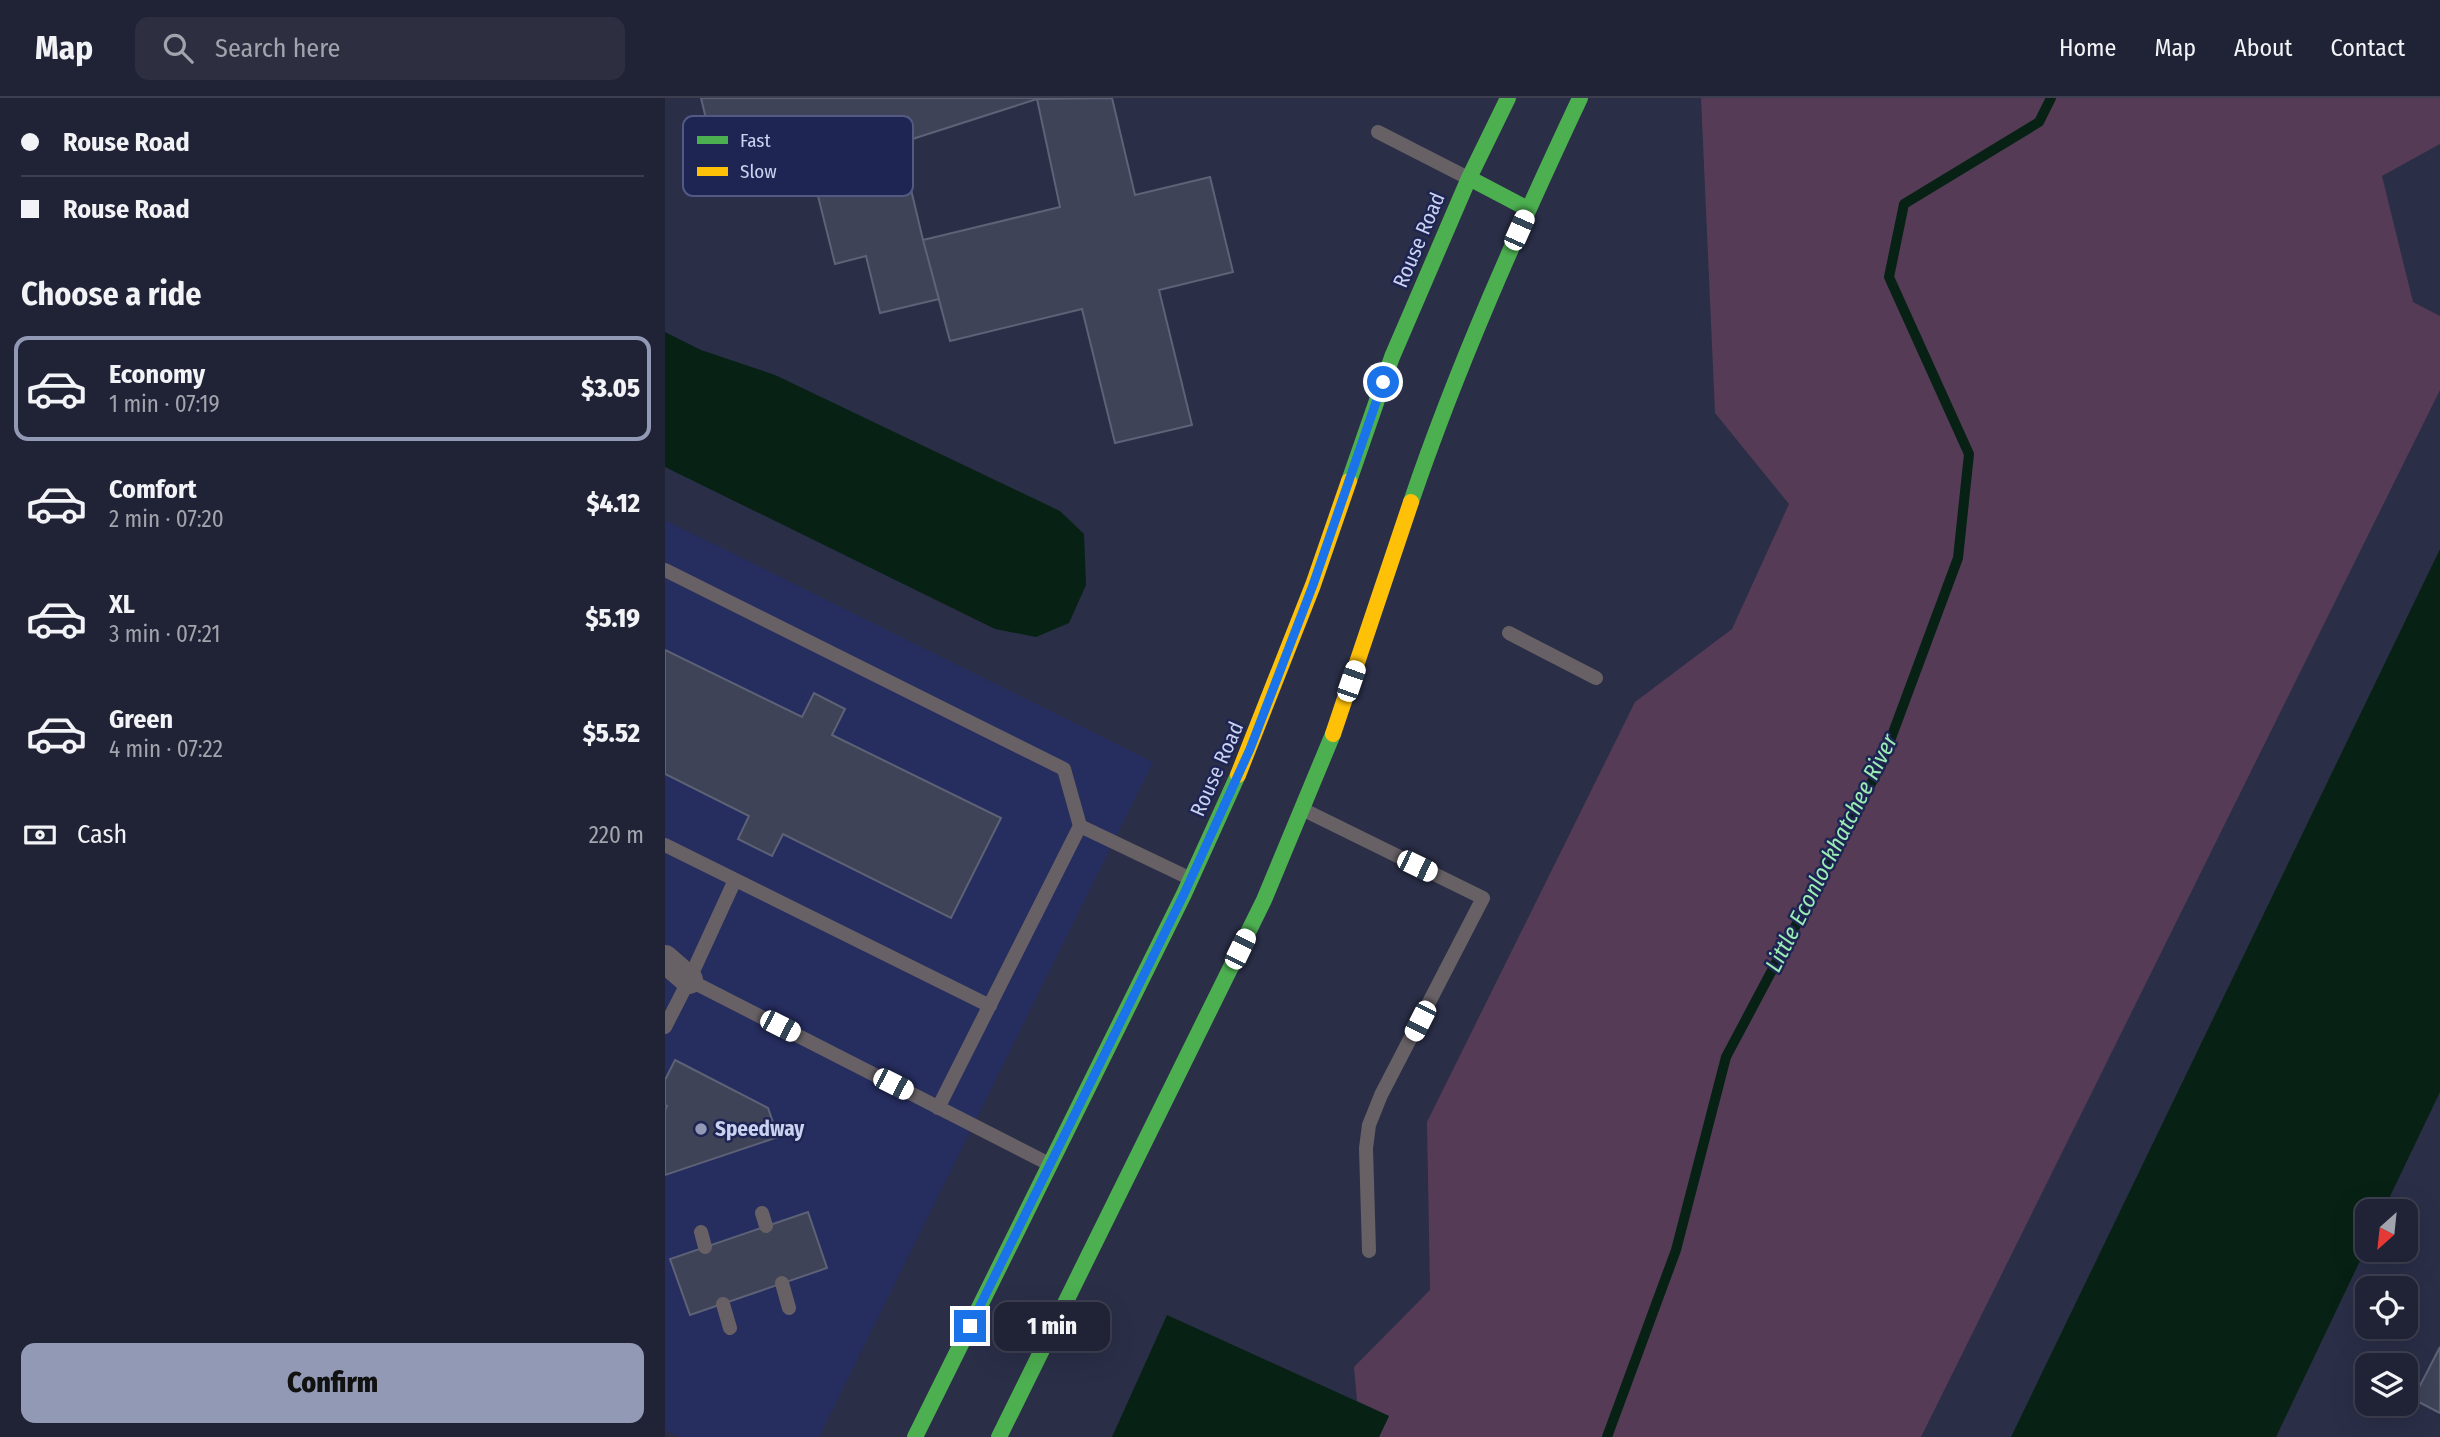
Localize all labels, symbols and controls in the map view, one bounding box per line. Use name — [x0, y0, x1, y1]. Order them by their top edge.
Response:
search box — [135, 17, 625, 80]
text: Map — [35, 28, 93, 68]
icon: search — [159, 29, 197, 67]
text: Search here — [215, 33, 340, 64]
text: Home — [2059, 34, 2116, 62]
text: Map — [2154, 34, 2196, 62]
text: About — [2234, 34, 2292, 62]
text: Contact — [2330, 34, 2405, 62]
legend — [683, 116, 913, 196]
text: Rouse Road — [63, 127, 190, 158]
text: Fast — [740, 129, 771, 152]
text: Slow — [740, 160, 777, 183]
street label: Rouse Road — [1387, 188, 1451, 292]
text: Rouse Road — [63, 194, 190, 225]
car — [1501, 207, 1538, 253]
text: Choose a ride — [21, 275, 202, 313]
icon: car — [25, 357, 88, 420]
text: Economy — [109, 359, 205, 390]
route start — [1367, 366, 1399, 398]
text: $3.05 — [581, 373, 640, 404]
text: 1 min · 07:19 — [109, 390, 220, 418]
icon: car — [25, 472, 88, 535]
text: Comfort — [109, 474, 197, 505]
text: $4.12 — [586, 488, 640, 519]
text: 2 min · 07:20 — [109, 505, 224, 533]
icon: car — [25, 587, 88, 650]
text: XL — [109, 589, 135, 620]
text: $5.19 — [585, 603, 640, 634]
text: 3 min · 07:21 — [109, 620, 220, 648]
car — [1335, 658, 1368, 704]
icon: car — [25, 702, 88, 765]
text: Green — [109, 704, 173, 735]
text: $5.52 — [583, 718, 640, 749]
street label: Rouse Road — [1185, 718, 1249, 820]
water label: Little Econlockhatchee River — [1759, 729, 1904, 976]
text: 4 min · 07:22 — [109, 735, 223, 763]
icon: cash — [21, 816, 59, 854]
text: Cash — [77, 819, 127, 850]
text: 220 m — [589, 821, 644, 849]
car — [1394, 847, 1441, 885]
car — [1222, 926, 1259, 972]
car — [1402, 998, 1439, 1044]
car — [757, 1007, 804, 1045]
car — [870, 1065, 917, 1103]
place label: Speedway — [715, 1116, 805, 1142]
marker: Speedway — [693, 1121, 709, 1137]
north arrow — [2355, 1199, 2419, 1262]
map controls — [2355, 1199, 2418, 1416]
button: locate — [2355, 1276, 2418, 1339]
callout: 1 min — [995, 1302, 1110, 1350]
route end — [954, 1310, 986, 1342]
text: 1 min — [1027, 1312, 1077, 1340]
button: Confirm — [21, 1343, 644, 1423]
button: layers — [2355, 1353, 2418, 1416]

